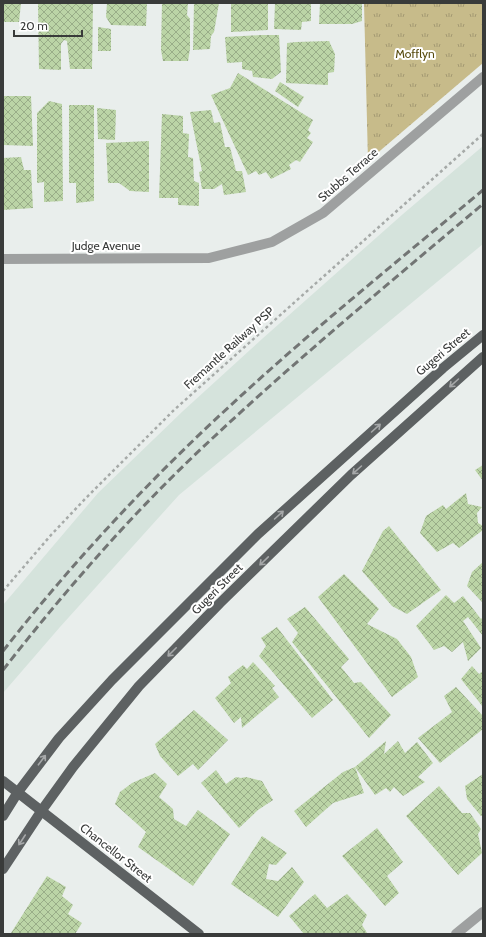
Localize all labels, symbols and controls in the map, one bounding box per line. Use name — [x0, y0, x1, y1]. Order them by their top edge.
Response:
scale bar — [14, 12, 82, 38]
text: 20 m — [20, 18, 48, 33]
park label: Mofflyn — [395, 46, 435, 61]
street label: Stubbs Terrace — [315, 145, 381, 205]
street label: Judge Avenue — [71, 238, 140, 253]
street label: Fremantle Railway PSP — [181, 303, 277, 392]
street label: Gugeri Street — [412, 325, 473, 379]
one-way arrow — [449, 379, 459, 388]
one-way arrow — [371, 423, 381, 432]
one-way arrow — [352, 465, 362, 475]
one-way arrow — [274, 510, 285, 519]
one-way arrow — [259, 556, 269, 565]
street label: Gugeri Street — [188, 560, 245, 617]
one-way arrow — [167, 647, 177, 657]
one-way arrow — [38, 755, 46, 766]
street label: Chancellor Street — [77, 820, 155, 885]
one-way arrow — [18, 834, 26, 846]

